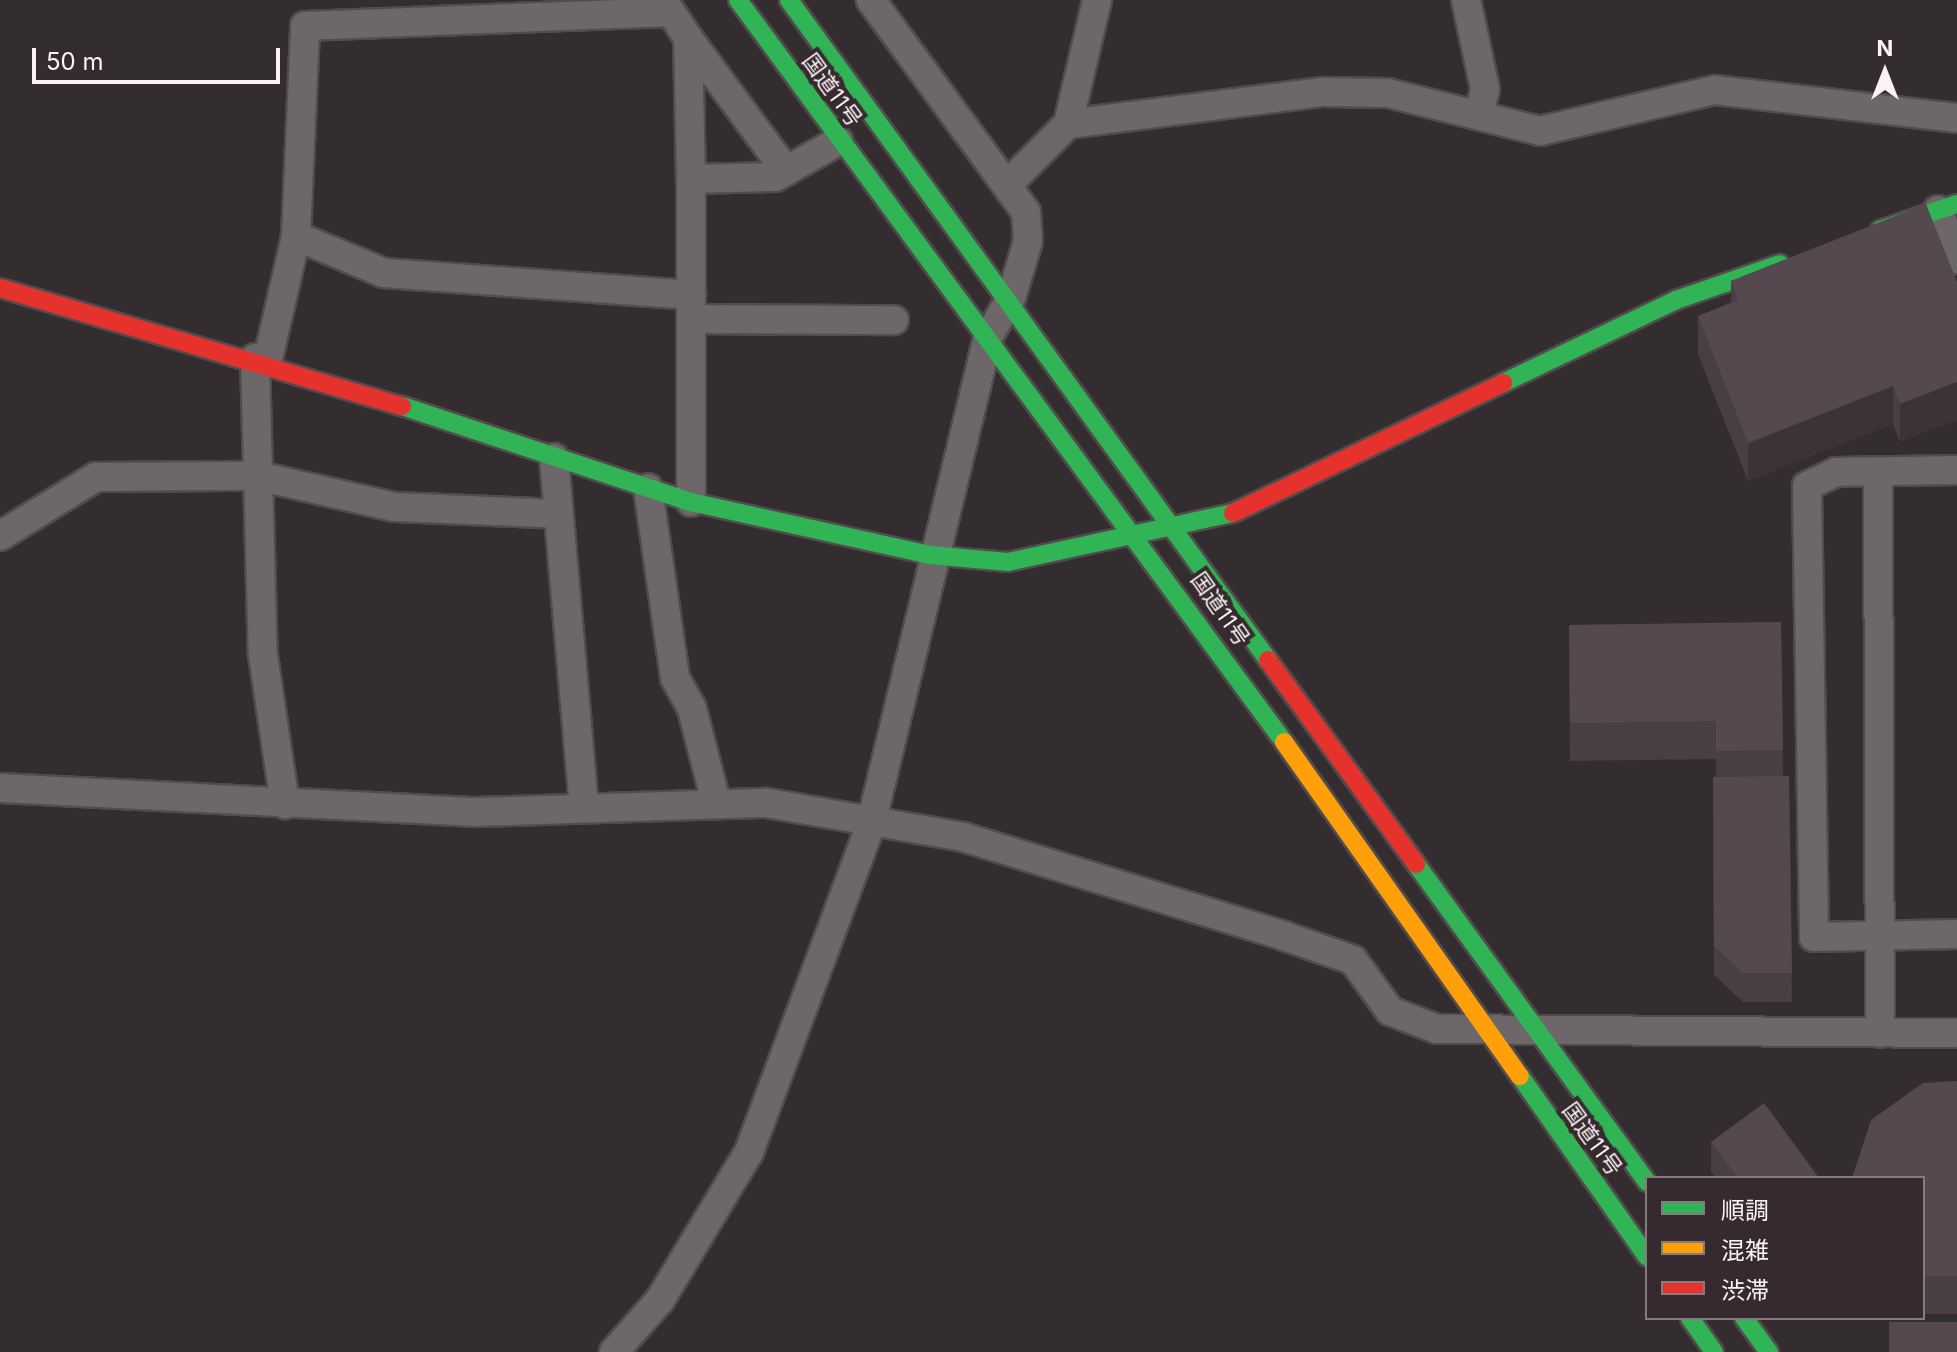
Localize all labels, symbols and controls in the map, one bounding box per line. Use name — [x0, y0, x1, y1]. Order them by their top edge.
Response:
scale bar — [36, 32, 284, 82]
north arrow — [1845, 32, 1925, 112]
text: N — [1877, 35, 1893, 61]
text: 50 m — [46, 47, 104, 76]
street label: 国道11号 — [797, 48, 867, 132]
street label: 国道11号 — [1185, 567, 1255, 651]
street label: 国道11号 — [1557, 1097, 1627, 1181]
legend — [1645, 1176, 1925, 1320]
text: 順調 — [1721, 1196, 1769, 1225]
text: 混雑 — [1721, 1236, 1769, 1265]
text: 渋滞 — [1721, 1276, 1769, 1305]

